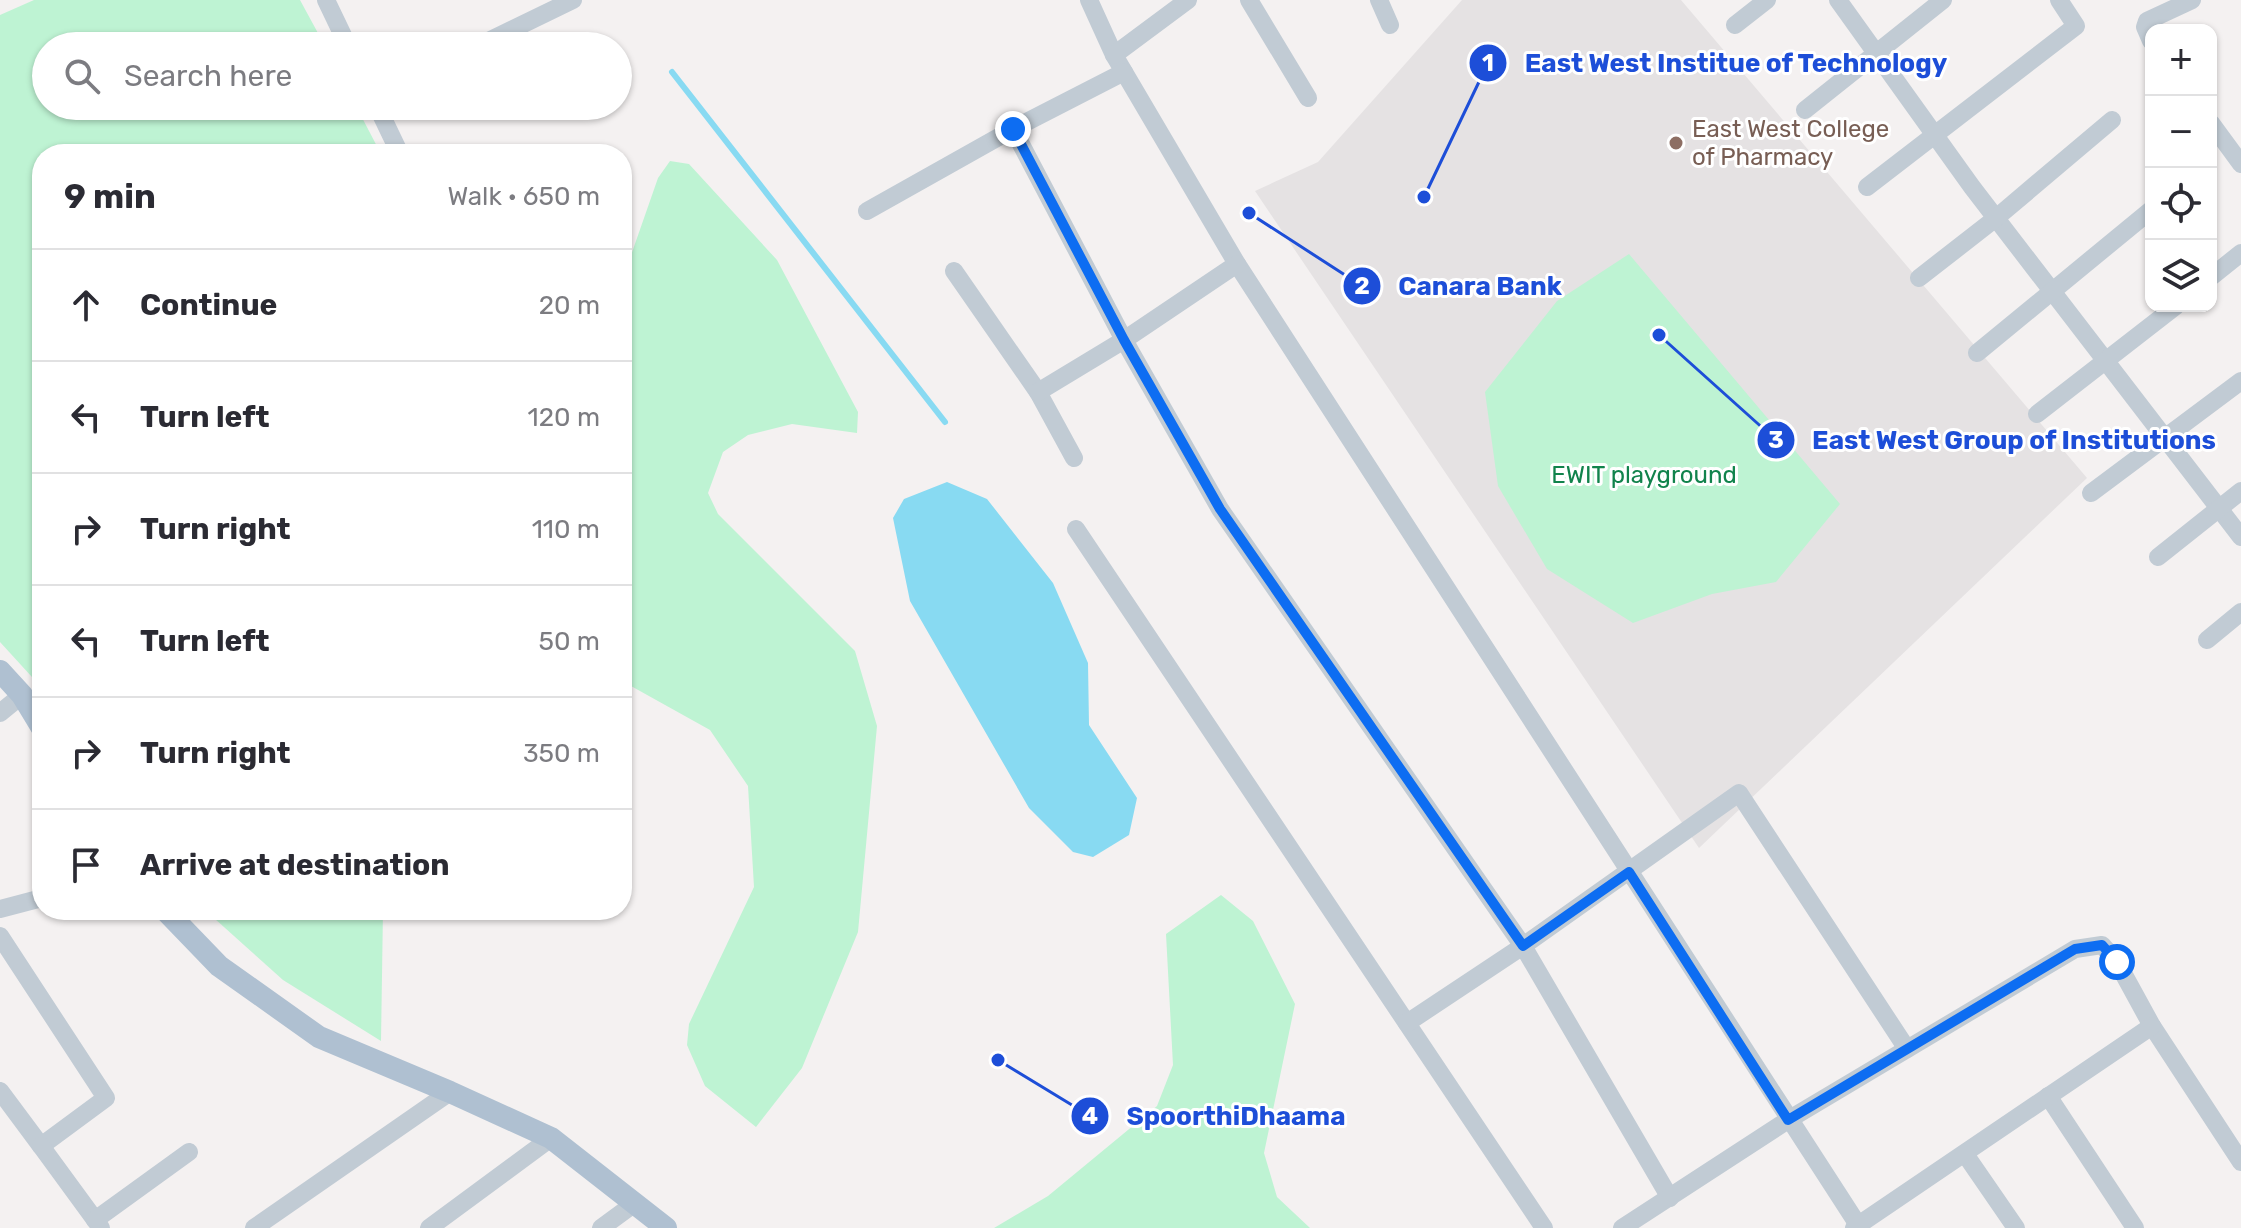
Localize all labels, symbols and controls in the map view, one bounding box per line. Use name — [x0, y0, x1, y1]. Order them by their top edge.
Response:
map controls — [2145, 24, 2217, 312]
button: + — [2145, 24, 2217, 96]
search box — [32, 32, 632, 120]
callout: East West Institue of Technology — [1468, 38, 1964, 88]
text: East West Institue of Technology — [1525, 48, 1948, 79]
text: 1 — [1482, 49, 1494, 77]
icon: search — [60, 54, 104, 98]
text: Search here — [124, 58, 292, 94]
button: − — [2145, 96, 2217, 168]
route end — [995, 111, 1031, 147]
place label: East West College of Pharmacy — [1692, 115, 1889, 171]
marker: East West College of Pharmacy — [1667, 134, 1685, 152]
button: locate — [2145, 168, 2217, 240]
text: 9 min — [64, 176, 156, 217]
text: Walk · 650 m — [447, 181, 600, 212]
button: layers — [2145, 240, 2217, 312]
callout: Canara Bank — [1342, 261, 1578, 311]
text: Canara Bank — [1398, 271, 1563, 302]
text: 2 — [1354, 272, 1370, 300]
icon: ahead — [64, 283, 108, 327]
text: Continue — [140, 287, 277, 323]
text: 20 m — [539, 290, 600, 321]
icon: left — [64, 395, 108, 439]
text: Turn left — [140, 399, 270, 435]
text: 120 m — [528, 402, 600, 433]
callout: East West Group of Institutions — [1756, 415, 2233, 465]
text: East West Group of Institutions — [1812, 425, 2216, 456]
text: 3 — [1768, 426, 1784, 454]
park label: EWIT playground — [1551, 461, 1737, 489]
icon: right — [64, 507, 108, 551]
text: Turn right — [140, 511, 291, 547]
text: 110 m — [532, 514, 600, 545]
icon: left — [64, 619, 108, 663]
text: Turn left — [140, 623, 270, 659]
text: 50 m — [539, 626, 600, 657]
icon: right — [64, 731, 108, 775]
text: Turn right — [140, 735, 291, 771]
text: 350 m — [523, 738, 600, 769]
icon: arrive — [64, 843, 108, 887]
text: Arrive at destination — [140, 847, 450, 883]
route start — [2099, 944, 2135, 980]
callout: SpoorthiDhaama — [1070, 1091, 1361, 1141]
text: SpoorthiDhaama — [1126, 1101, 1346, 1132]
text: 4 — [1082, 1102, 1098, 1130]

